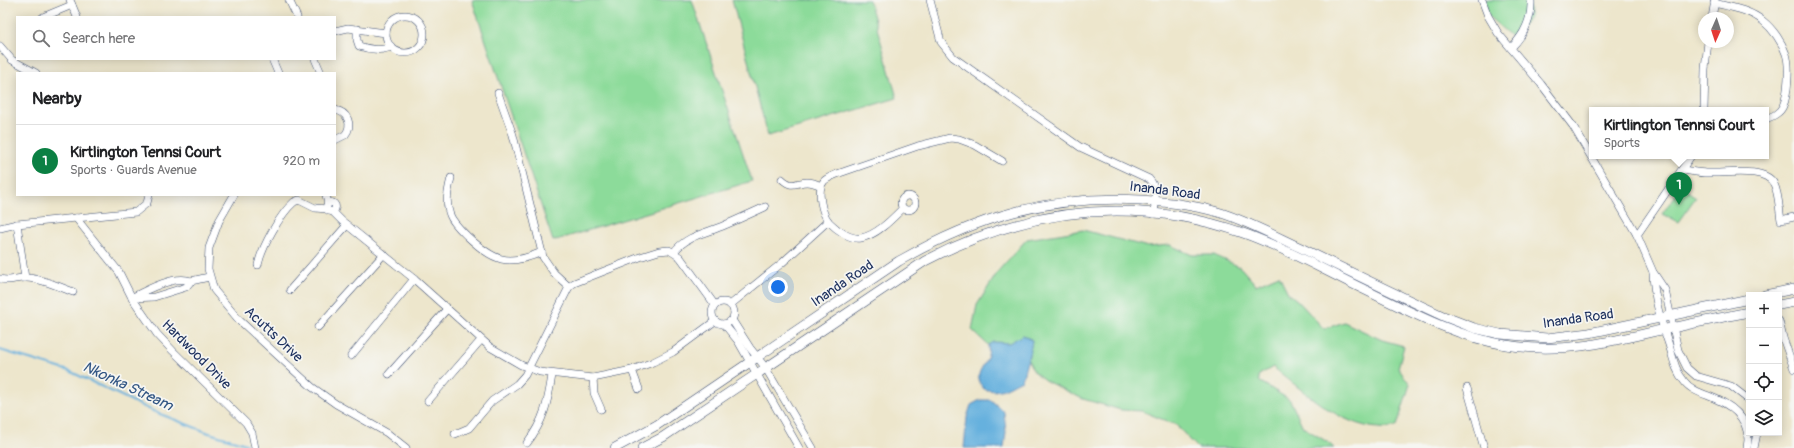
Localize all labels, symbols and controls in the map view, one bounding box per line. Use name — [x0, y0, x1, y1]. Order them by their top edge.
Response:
north arrow — [1698, 12, 1734, 48]
search box — [16, 16, 336, 60]
icon: search — [30, 27, 52, 49]
text: Search here — [62, 29, 135, 48]
text: Nearby — [32, 88, 81, 109]
popup — [1589, 107, 1769, 159]
text: Kirtlington Tennsi Court — [1603, 116, 1755, 135]
text: Sports — [1603, 135, 1640, 151]
text: Kirtlington Tennsi Court — [70, 143, 221, 162]
text: 1 — [42, 153, 48, 169]
text: 920 m — [283, 153, 320, 169]
text: Sports · Guards Avenue — [70, 162, 197, 178]
pin: 1 — [1666, 172, 1692, 205]
street label: Inanda Road — [1129, 178, 1201, 203]
street label: Inanda Road — [808, 256, 877, 310]
your location — [768, 277, 788, 297]
map controls — [1746, 292, 1782, 436]
button: + — [1746, 292, 1782, 328]
street label: Acutts Drive — [241, 303, 306, 366]
street label: Inanda Road — [1542, 305, 1615, 332]
street label: Hardwood Drive — [158, 316, 235, 393]
button: − — [1746, 328, 1782, 364]
water label: Nkonka Stream — [80, 357, 177, 416]
button: locate — [1746, 364, 1782, 400]
button: layers — [1746, 400, 1782, 436]

